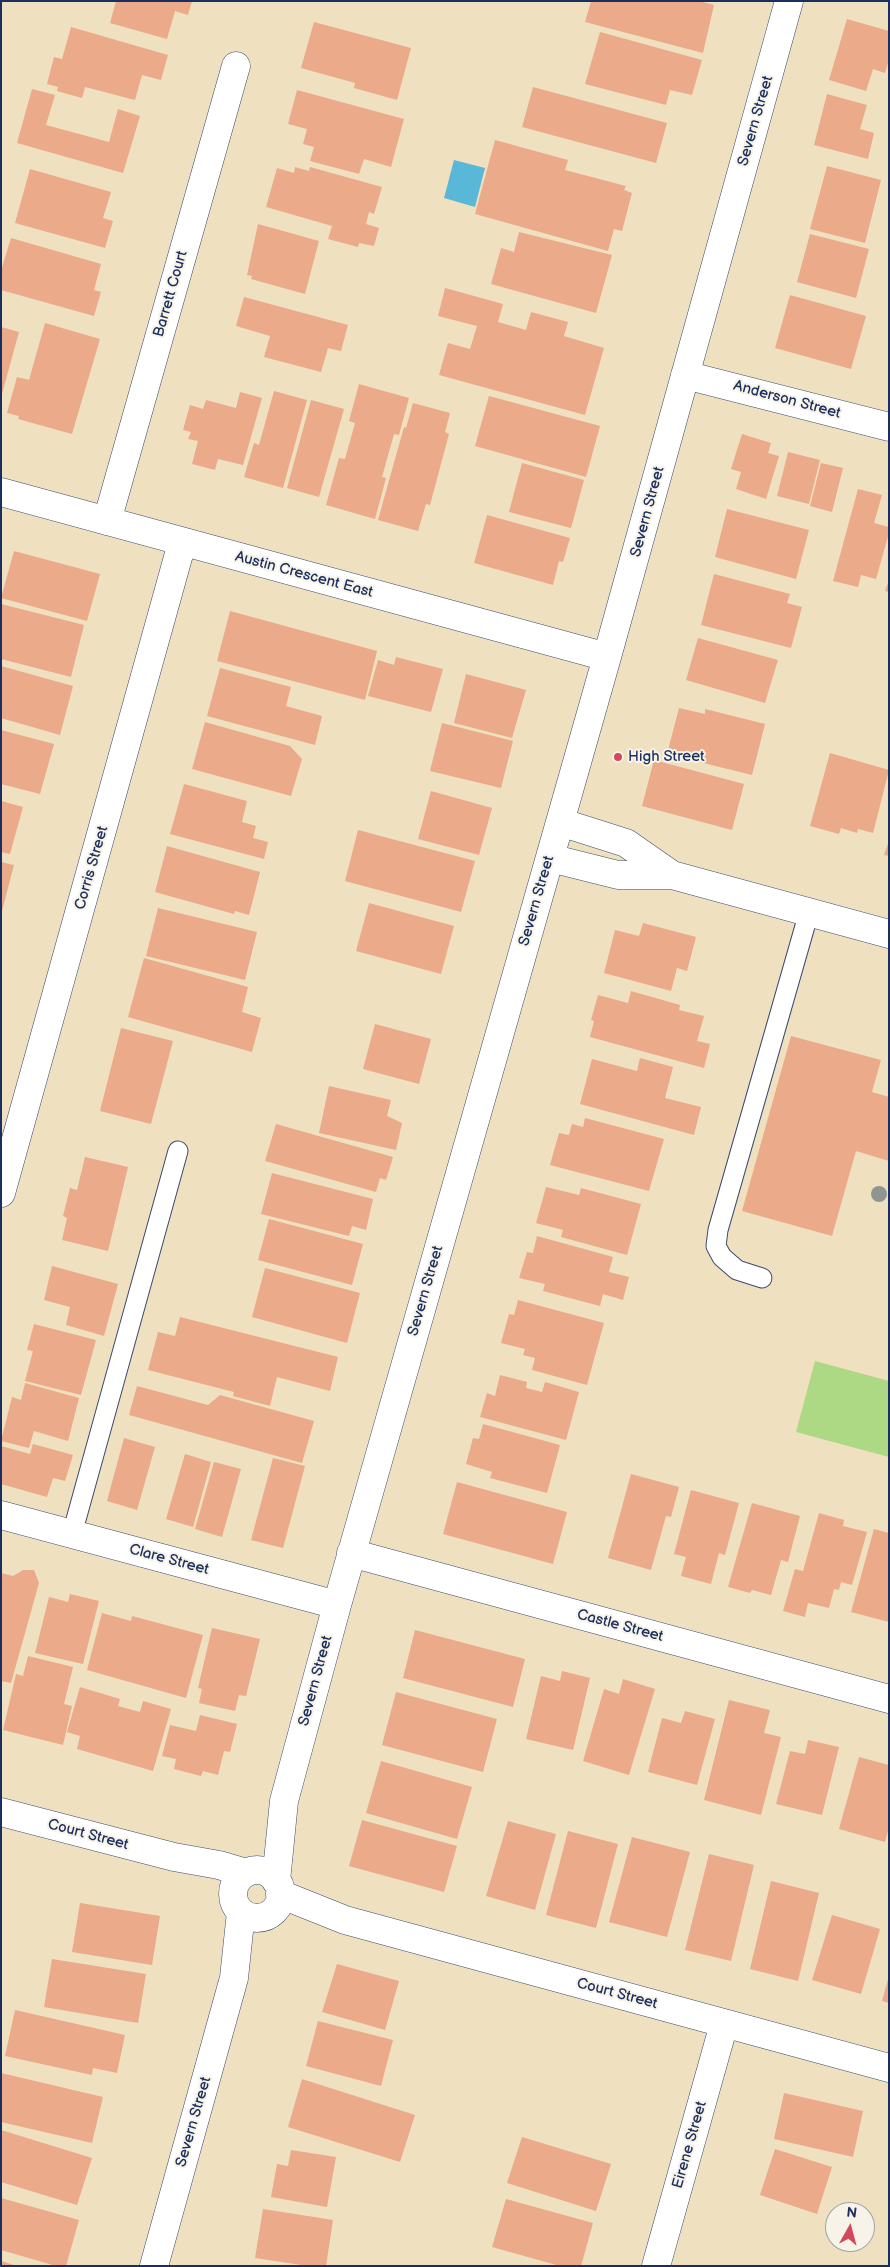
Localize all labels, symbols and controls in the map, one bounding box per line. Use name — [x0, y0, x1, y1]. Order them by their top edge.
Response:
street label: Severn Street — [735, 74, 777, 168]
street label: Barrett Court — [150, 249, 192, 339]
street label: Anderson Street — [731, 377, 843, 423]
street label: Severn Street — [627, 465, 669, 559]
street label: Austin Crescent East — [233, 548, 375, 602]
place label: High Street — [628, 748, 705, 766]
marker: High Street — [612, 751, 624, 763]
street label: Corris Street — [71, 824, 113, 912]
street label: Severn Street — [516, 854, 558, 948]
street label: Severn Street — [405, 1244, 447, 1338]
street label: Clare Street — [127, 1541, 211, 1579]
street label: Castle Street — [575, 1606, 665, 1646]
street label: Severn Street — [295, 1634, 337, 1728]
street label: Court Street — [46, 1816, 130, 1854]
street label: Court Street — [575, 1975, 659, 2013]
street label: Severn Street — [173, 2075, 215, 2169]
street label: Eirene Street — [669, 2099, 711, 2191]
north arrow — [825, 2202, 875, 2252]
text: N — [846, 2204, 858, 2222]

